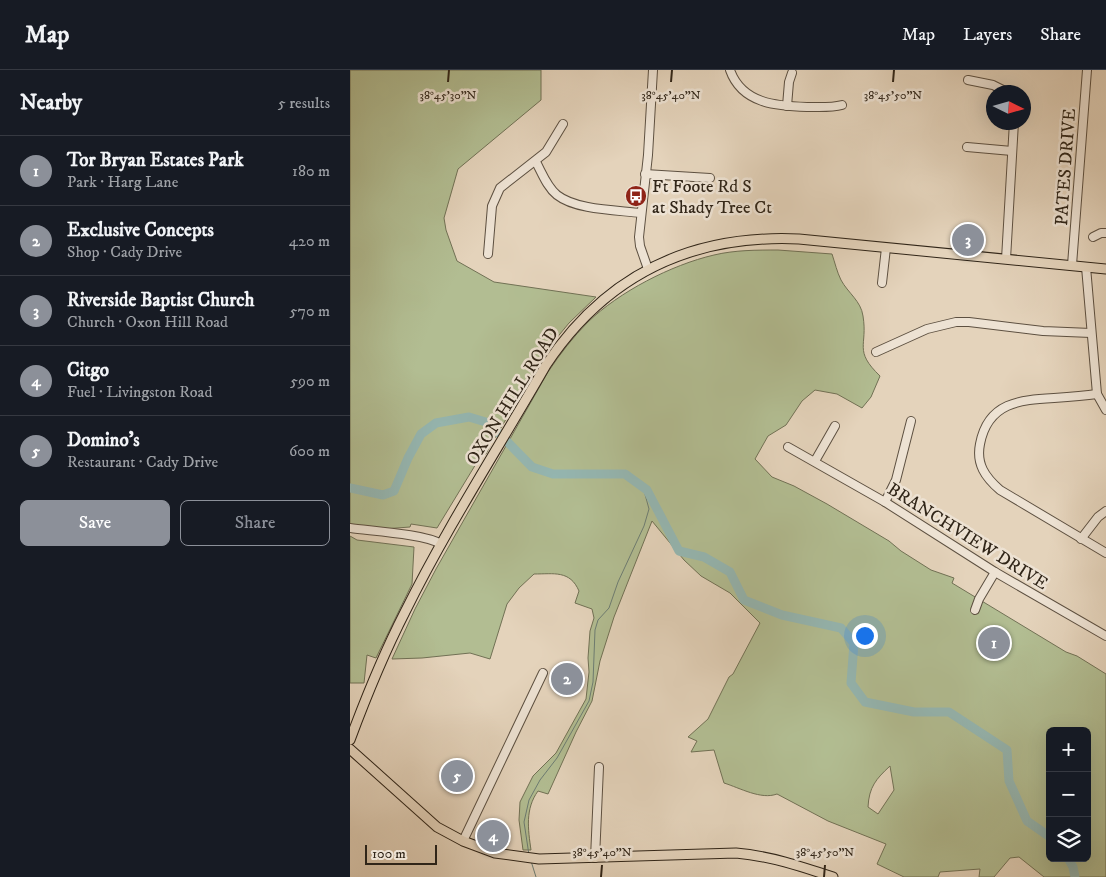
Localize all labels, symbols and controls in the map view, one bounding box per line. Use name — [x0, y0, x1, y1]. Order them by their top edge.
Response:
text: Map — [25, 20, 69, 50]
text: Map — [902, 24, 935, 46]
text: Layers — [963, 24, 1012, 46]
text: Share — [1040, 24, 1081, 46]
north arrow — [986, 85, 1031, 130]
text: 38°45'30"N — [420, 88, 477, 103]
text: 38°45'40"N — [641, 88, 701, 103]
text: 38°45'50"N — [864, 88, 922, 103]
text: Nearby — [20, 90, 82, 116]
text: 5 results — [278, 93, 330, 113]
street label: PATES DRIVE — [1051, 107, 1081, 226]
text: Tor Bryan Estates Park — [67, 149, 244, 172]
text: 1 — [33, 161, 39, 181]
text: 180 m — [292, 161, 330, 181]
text: Park · Harg Lane — [67, 172, 178, 192]
place label: Ft Foote Rd S at Shady Tree Ct — [652, 176, 772, 219]
bus stop icon: Ft Foote Rd S at Shady Tree Ct — [624, 184, 648, 208]
text: Exclusive Concepts — [67, 219, 214, 242]
pin: 3 — [952, 221, 984, 259]
text: 2 — [32, 231, 40, 251]
text: 420 m — [289, 231, 330, 251]
text: Shop · Cady Drive — [67, 242, 182, 262]
text: Riverside Baptist Church — [67, 289, 254, 312]
text: 3 — [33, 301, 39, 321]
text: 570 m — [290, 301, 330, 321]
text: Church · Oxon Hill Road — [67, 312, 228, 332]
street label: OXON HILL ROAD — [462, 324, 564, 469]
text: Citgo — [67, 359, 109, 382]
text: 4 — [31, 371, 41, 391]
text: 590 m — [290, 371, 330, 391]
text: Fuel · Livingston Road — [67, 382, 212, 402]
text: Domino's — [67, 429, 140, 452]
text: 5 — [32, 441, 40, 461]
text: 600 m — [289, 441, 330, 461]
text: Restaurant · Cady Drive — [67, 452, 218, 472]
street label: BRANCHVIEW DRIVE — [883, 478, 1052, 595]
button: Save — [20, 500, 170, 546]
button: Share — [180, 500, 330, 546]
your location — [852, 623, 878, 649]
pin: 1 — [978, 624, 1010, 662]
pin: 2 — [551, 660, 583, 698]
map controls — [1046, 727, 1091, 862]
button: + — [1046, 727, 1091, 772]
pin: 5 — [441, 757, 473, 795]
button: − — [1046, 772, 1091, 817]
pin: 4 — [477, 817, 509, 855]
button: layers — [1046, 817, 1091, 862]
scale bar — [365, 842, 438, 865]
text: 100 m — [372, 845, 406, 863]
text: 38°45'40"N — [572, 845, 632, 860]
text: 38°45'50"N — [796, 845, 854, 860]

